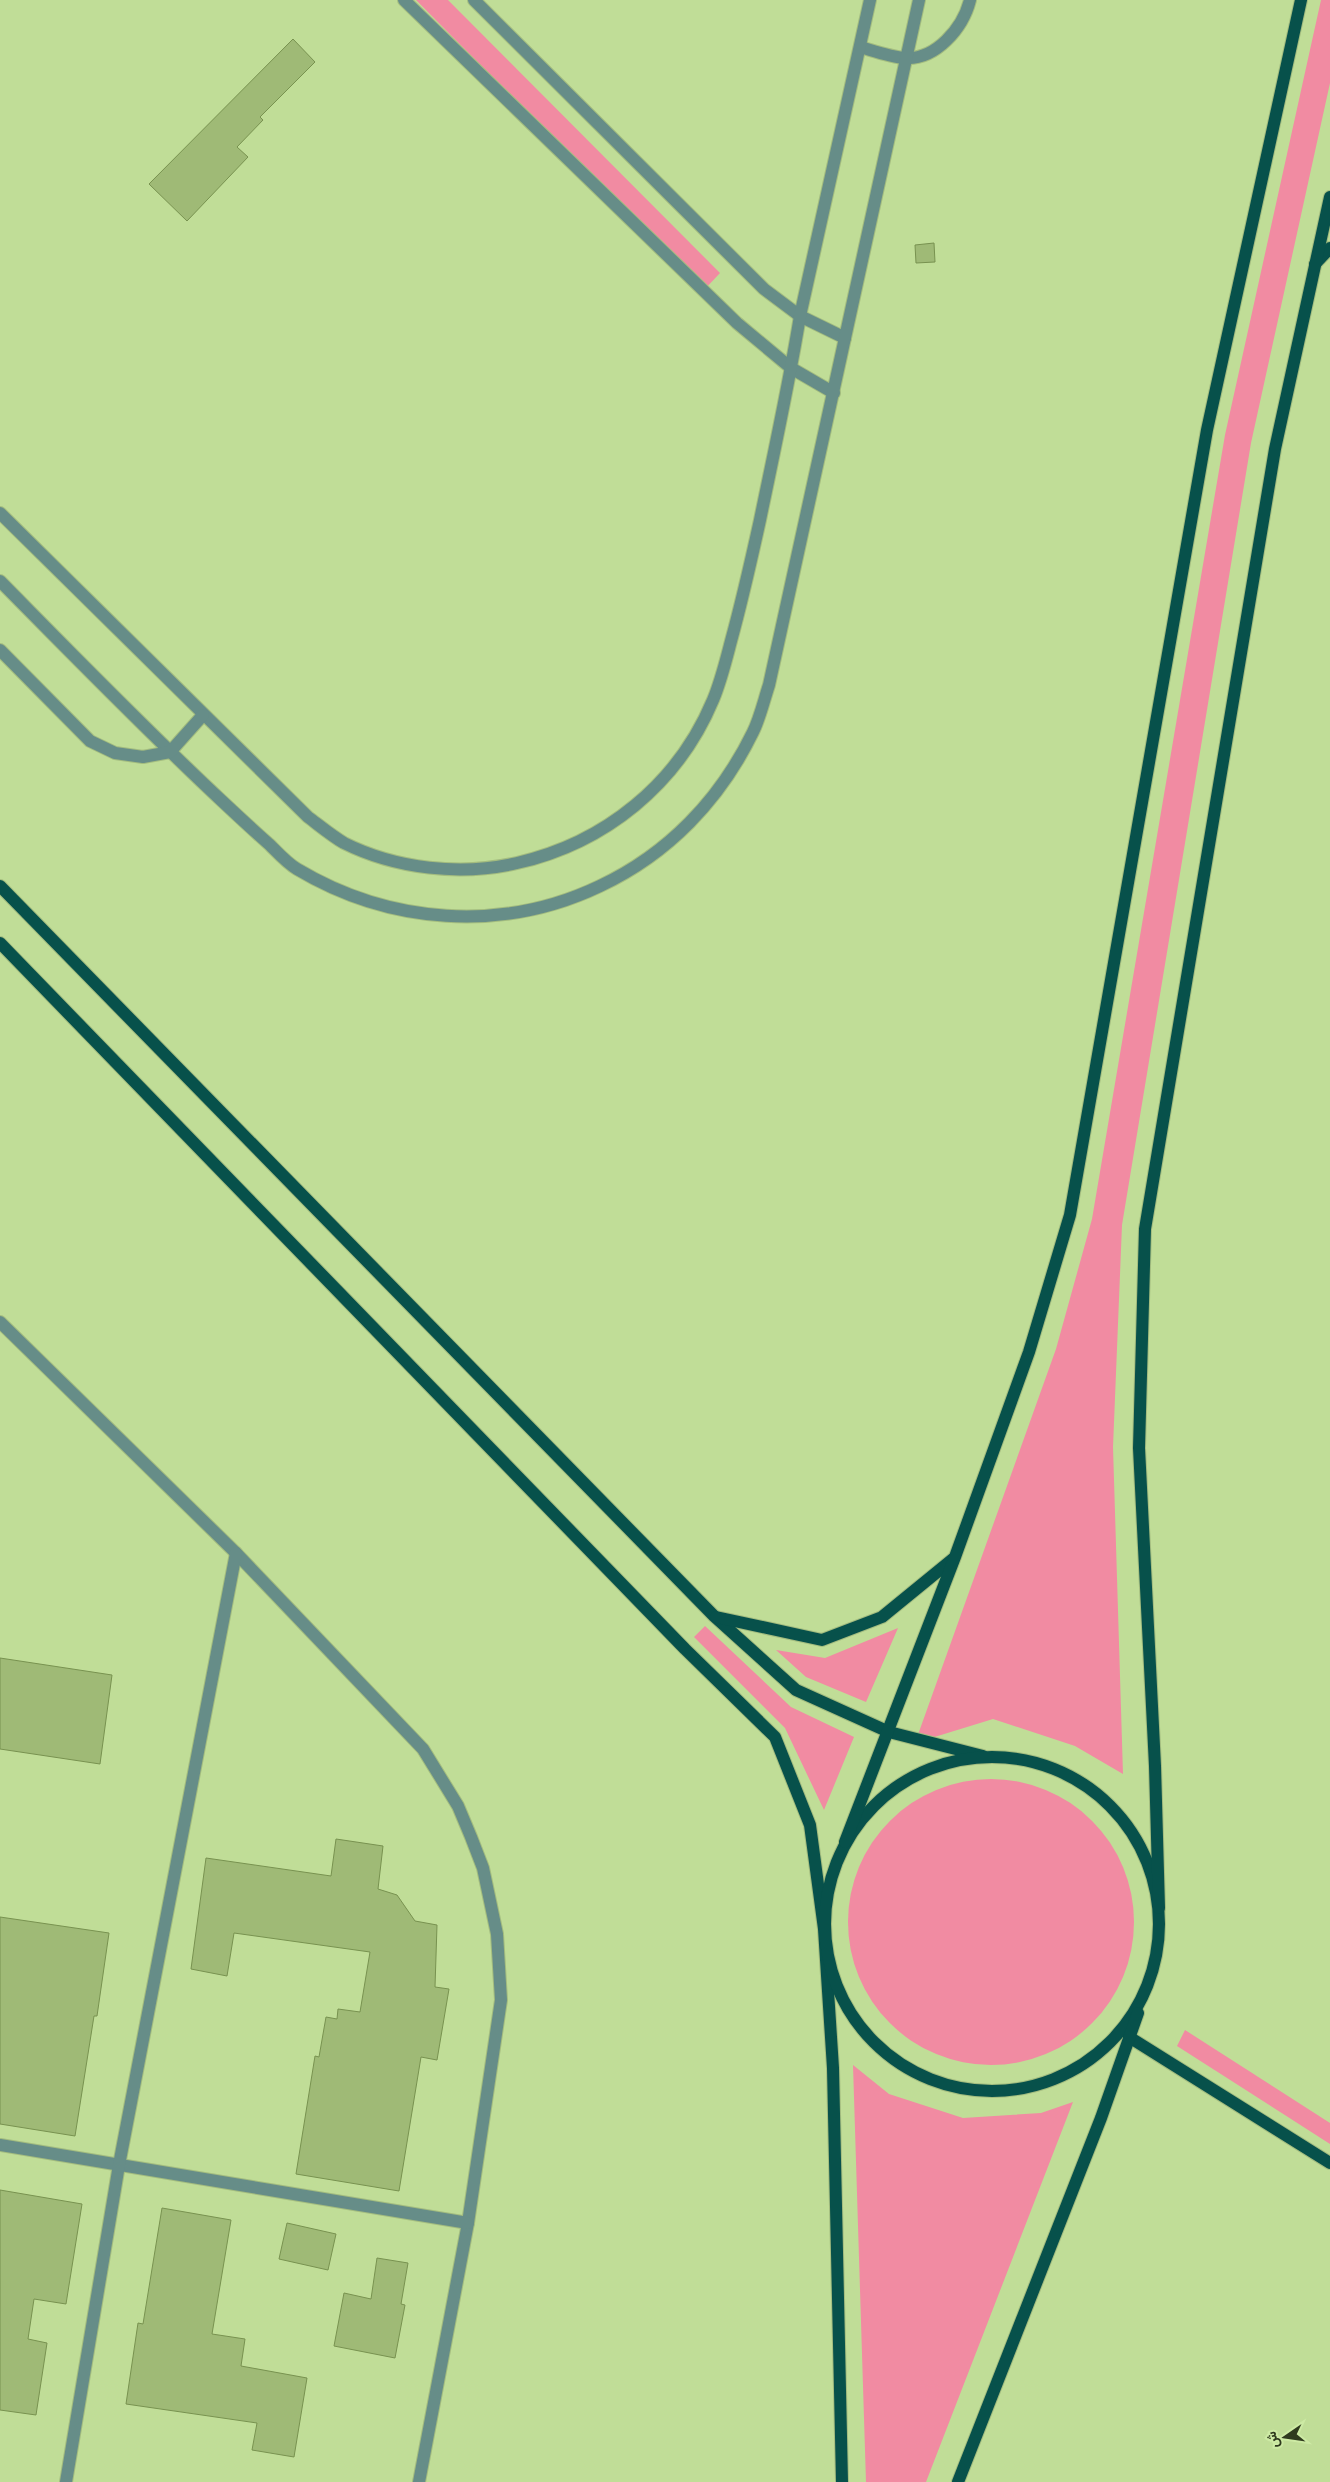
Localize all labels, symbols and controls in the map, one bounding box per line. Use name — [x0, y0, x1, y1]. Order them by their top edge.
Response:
north arrow — [1260, 2412, 1310, 2462]
text: ش — [1262, 2430, 1283, 2450]

